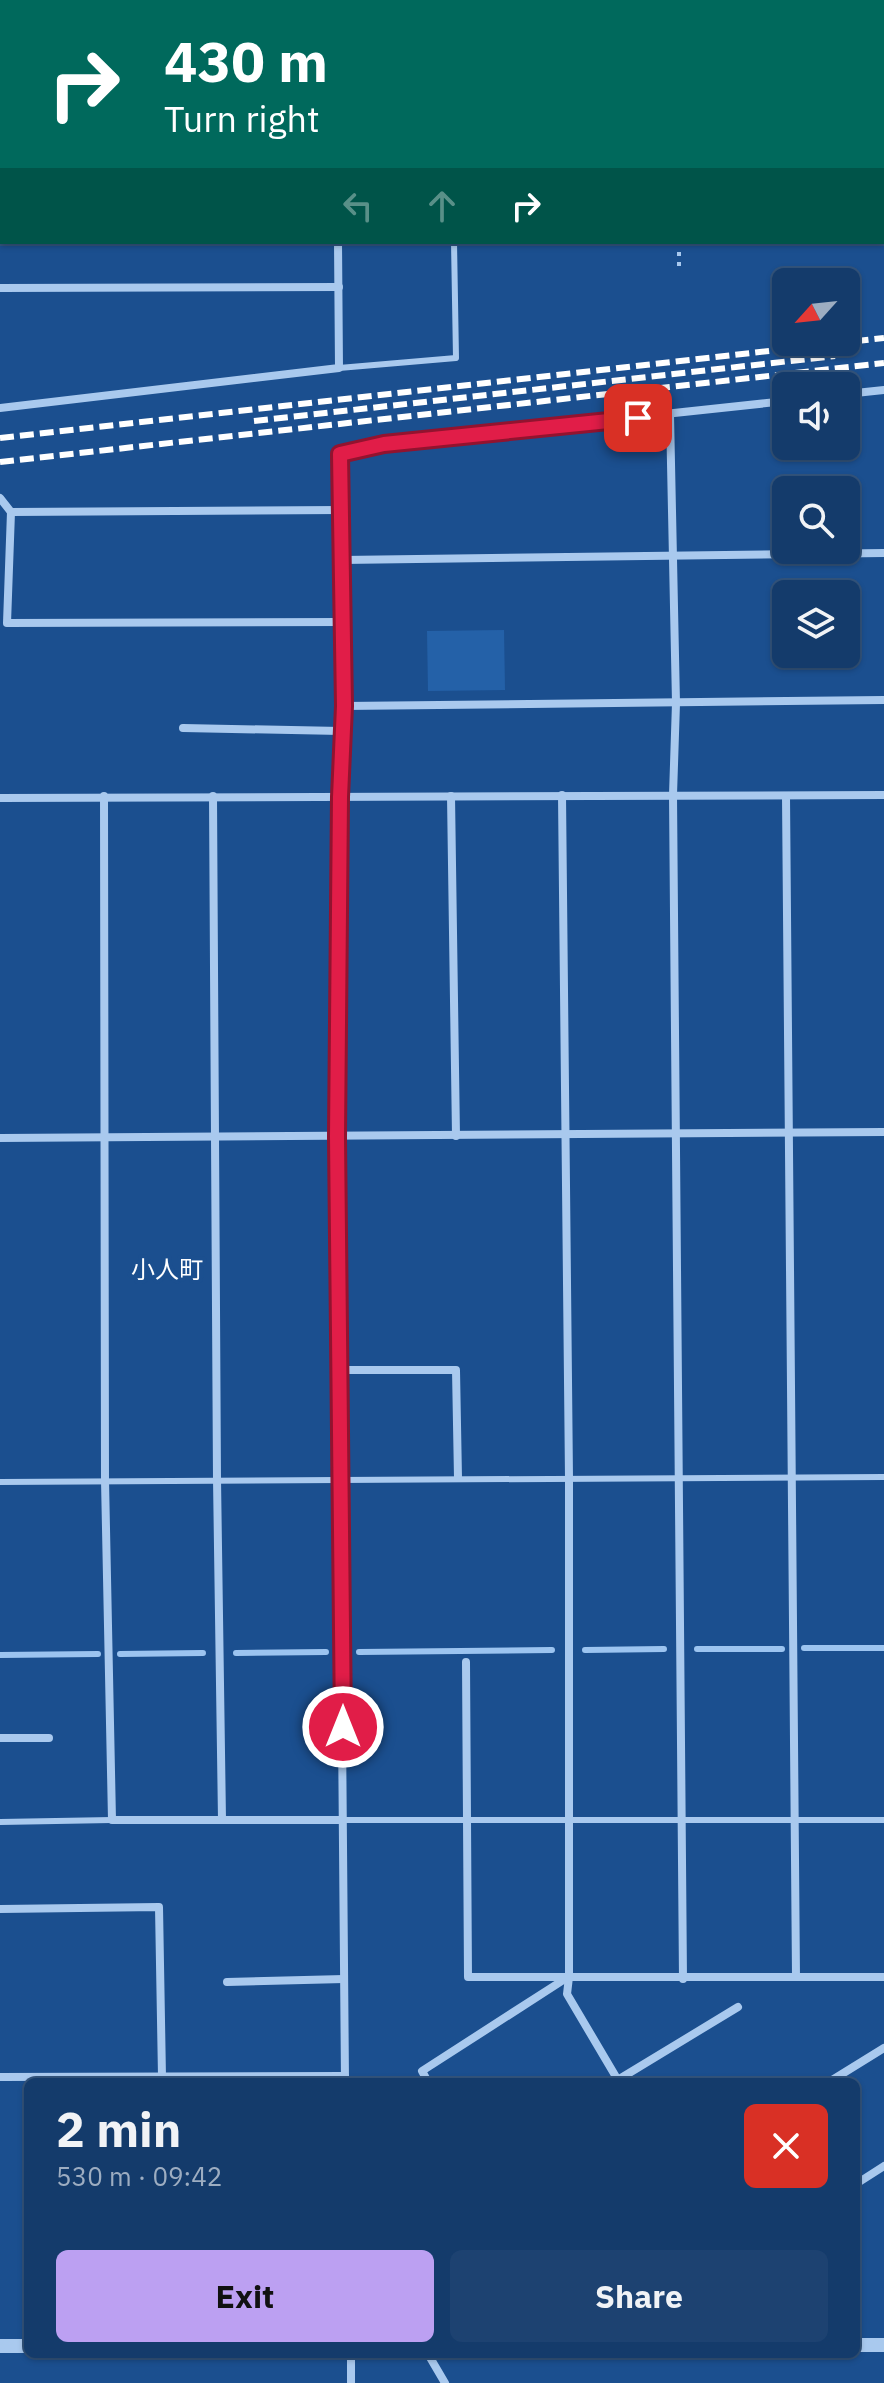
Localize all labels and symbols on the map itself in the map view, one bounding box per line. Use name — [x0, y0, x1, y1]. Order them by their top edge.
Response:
north arrow — [772, 268, 860, 356]
pin — [604, 384, 672, 452]
district label: 小人町 — [131, 1253, 203, 1285]
position arrow — [301, 1685, 385, 1769]

